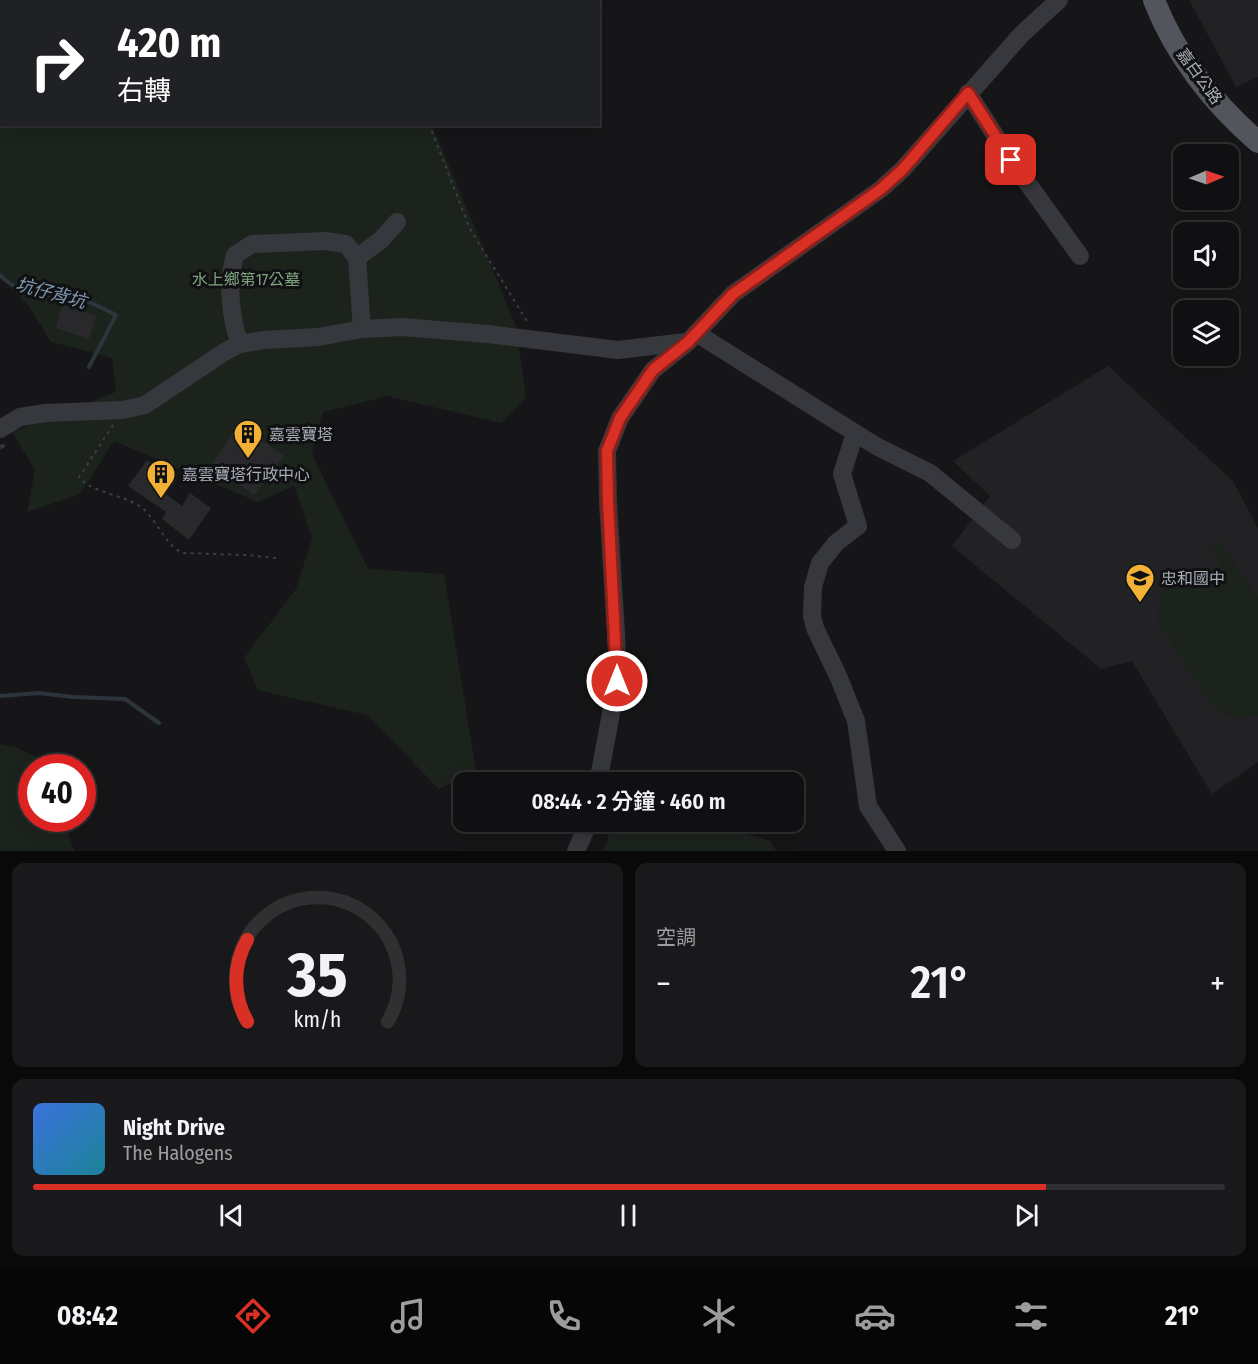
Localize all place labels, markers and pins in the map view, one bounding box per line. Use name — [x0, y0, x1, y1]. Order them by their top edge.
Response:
pin — [985, 134, 1036, 185]
building icon: 嘉雲寶塔 — [232, 418, 264, 460]
place label: 嘉雲寶塔 — [269, 425, 333, 444]
building icon: 嘉雲寶塔行政中心 — [145, 458, 177, 500]
place label: 嘉雲寶塔行政中心 — [182, 465, 310, 484]
school or university icon: 忠和國中 — [1124, 562, 1156, 604]
place label: 忠和國中 — [1161, 569, 1225, 588]

